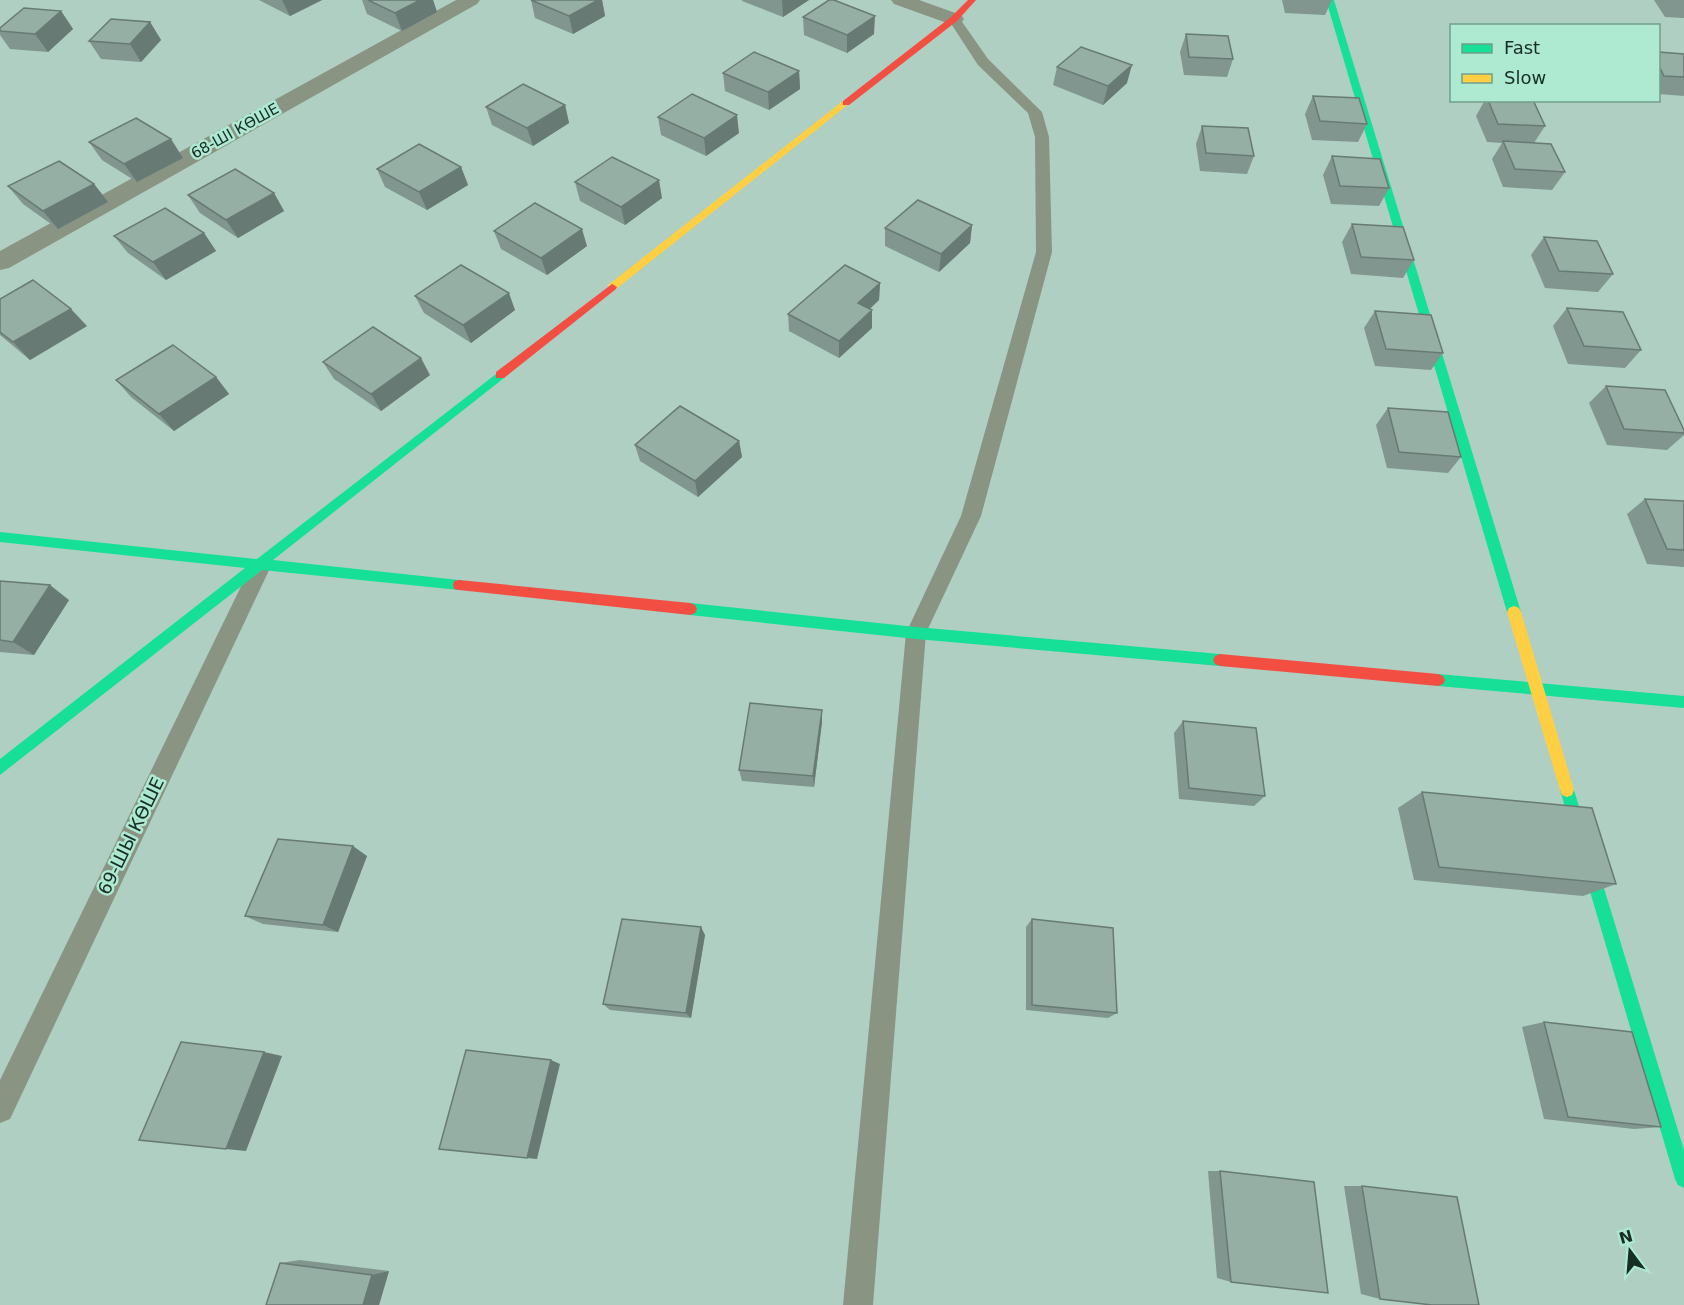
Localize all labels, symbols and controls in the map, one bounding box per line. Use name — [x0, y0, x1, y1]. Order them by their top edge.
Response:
legend — [1450, 24, 1660, 102]
text: Fast — [1504, 37, 1540, 58]
text: Slow — [1504, 67, 1546, 88]
street label: 68-ШІ КӨШЕ — [188, 99, 282, 163]
street label: 69-ШЫ КӨШЕ — [93, 774, 168, 898]
north arrow — [1600, 1221, 1660, 1281]
text: N — [1617, 1226, 1635, 1248]

